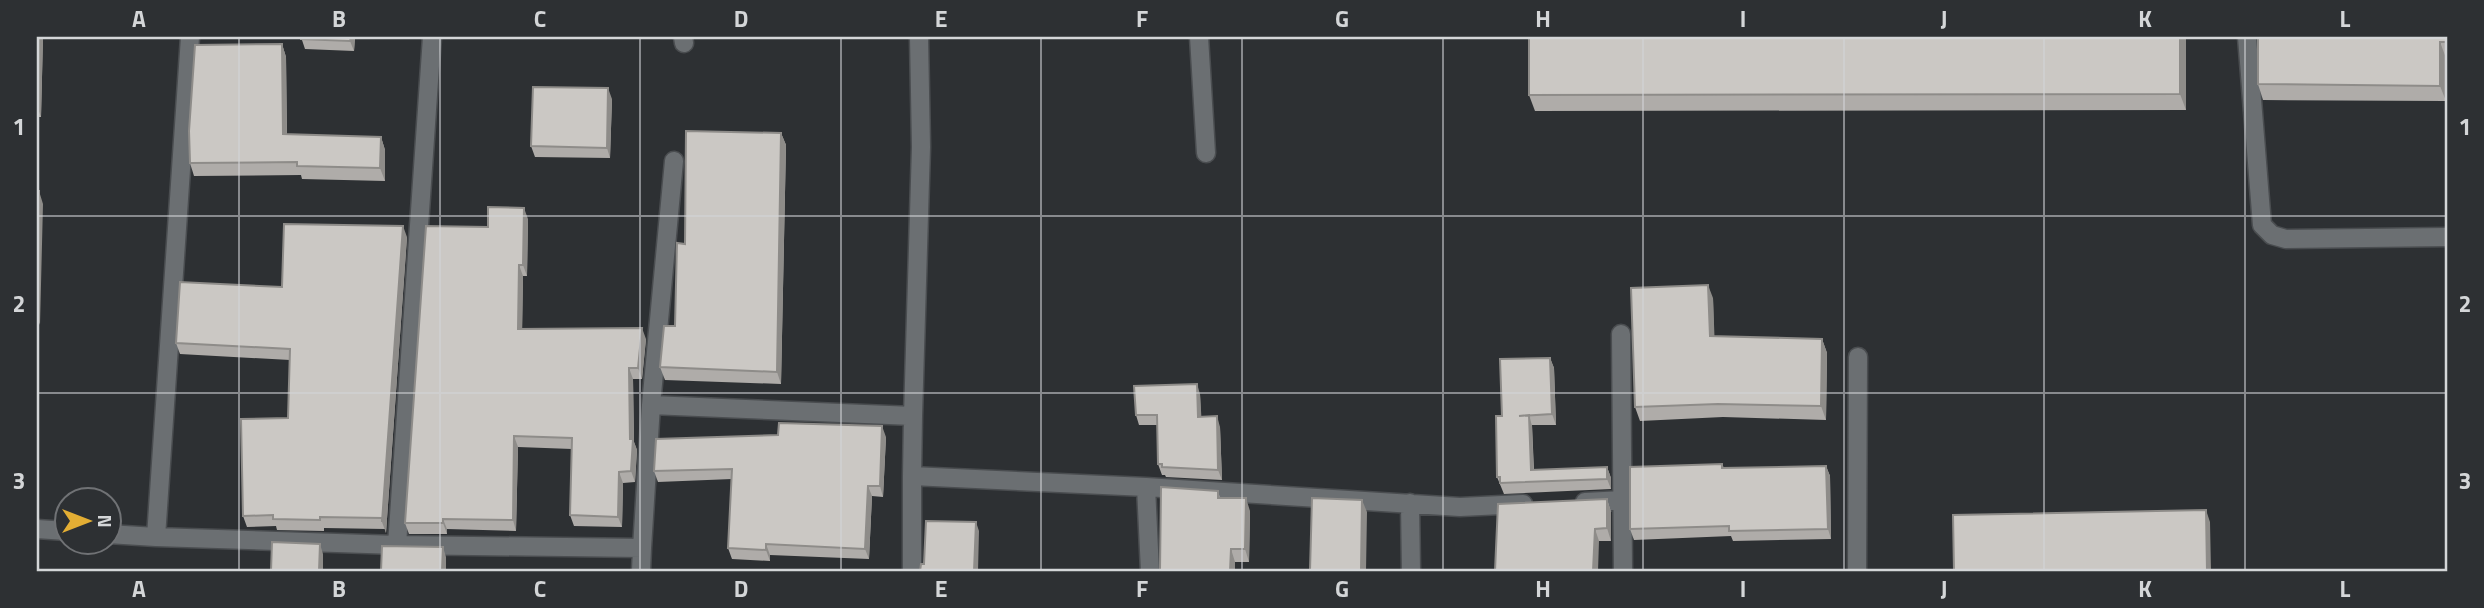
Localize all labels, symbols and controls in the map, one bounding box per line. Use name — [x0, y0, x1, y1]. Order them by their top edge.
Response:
text: A — [132, 1, 146, 36]
text: B — [332, 1, 346, 36]
text: C — [534, 1, 546, 36]
text: D — [734, 1, 748, 36]
text: E — [935, 1, 947, 36]
text: F — [1136, 1, 1148, 36]
text: G — [1335, 1, 1349, 36]
text: H — [1535, 1, 1551, 36]
text: I — [1740, 1, 1746, 36]
text: J — [1941, 1, 1947, 36]
text: K — [2138, 1, 2152, 36]
text: L — [2340, 1, 2351, 36]
text: 1 — [13, 109, 25, 144]
text: 1 — [2459, 109, 2471, 144]
text: 2 — [13, 286, 25, 321]
text: 2 — [2459, 286, 2471, 321]
text: 3 — [13, 463, 25, 498]
text: 3 — [2459, 463, 2471, 498]
north arrow — [52, 486, 122, 556]
text: N — [91, 514, 120, 528]
text: A — [132, 571, 146, 606]
text: B — [332, 571, 346, 606]
text: C — [534, 571, 546, 606]
text: D — [734, 571, 748, 606]
text: E — [935, 571, 947, 606]
text: F — [1136, 571, 1148, 606]
text: G — [1335, 571, 1349, 606]
text: H — [1535, 571, 1551, 606]
text: I — [1740, 571, 1746, 606]
text: J — [1941, 571, 1947, 606]
text: K — [2138, 571, 2152, 606]
text: L — [2340, 571, 2351, 606]

